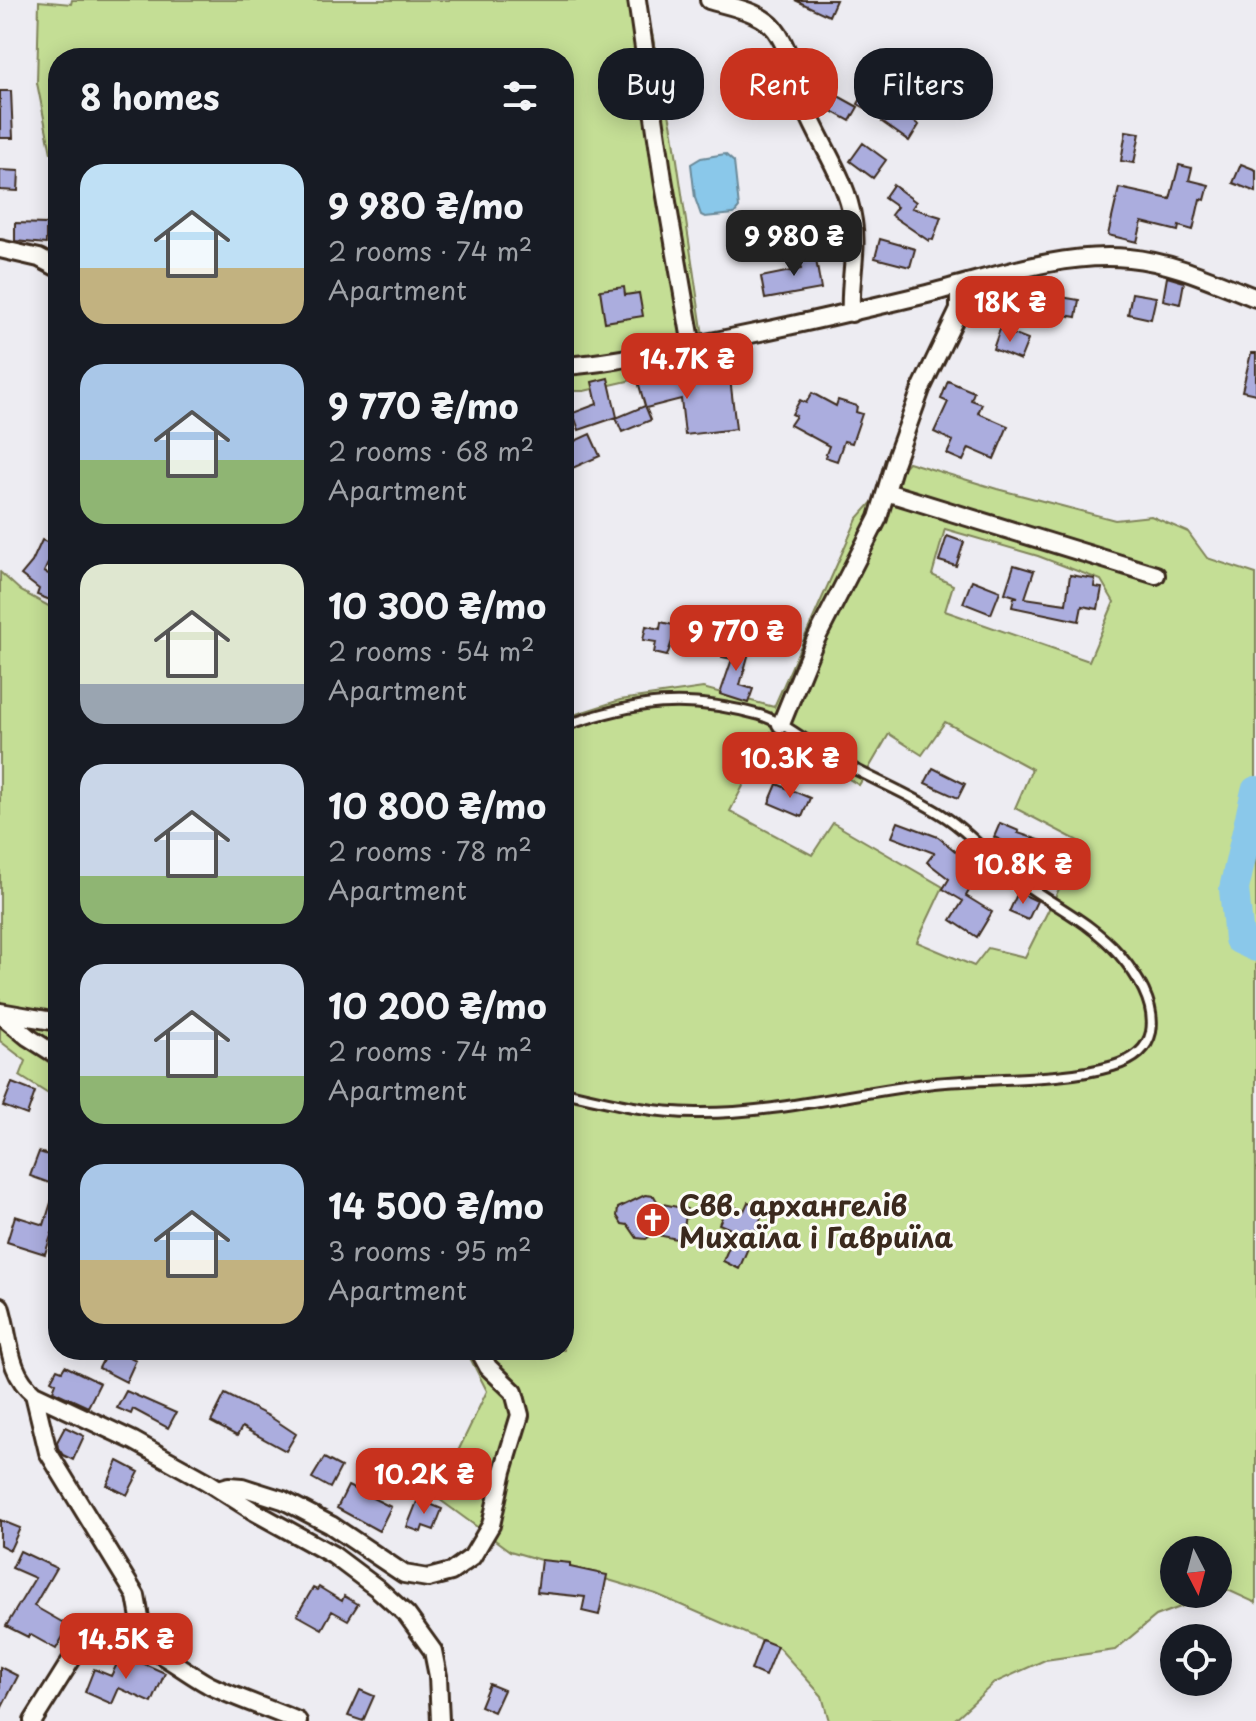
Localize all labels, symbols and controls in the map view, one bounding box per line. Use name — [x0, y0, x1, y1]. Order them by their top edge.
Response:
chip: Buy — [598, 48, 704, 120]
chip: Rent — [720, 48, 838, 120]
chip: Filters — [854, 48, 993, 120]
text: 8 homes — [80, 70, 220, 122]
icon: filters — [498, 74, 542, 118]
text: 9 980 ₴/mo — [328, 179, 523, 231]
icon: home — [144, 196, 240, 292]
pin: 9 980 ₴ — [720, 210, 868, 278]
text: 9 980 ₴ — [744, 216, 844, 255]
text: 2 rooms · 74 m² — [328, 231, 532, 270]
text: Apartment — [328, 270, 467, 309]
pin: 18K ₴ — [954, 276, 1066, 344]
text: 18K ₴ — [974, 282, 1046, 321]
pin: 14.7K ₴ — [613, 333, 761, 401]
text: 14.7K ₴ — [639, 339, 735, 378]
text: 9 770 ₴/mo — [328, 379, 519, 431]
icon: home — [144, 396, 240, 492]
text: 2 rooms · 68 m² — [328, 431, 534, 470]
text: Apartment — [328, 470, 467, 509]
text: 10 300 ₴/mo — [328, 579, 546, 631]
icon: home — [144, 596, 240, 692]
pin: 9 770 ₴ — [662, 605, 810, 673]
text: 9 770 ₴ — [688, 611, 784, 650]
text: 2 rooms · 54 m² — [328, 631, 535, 670]
text: Apartment — [328, 670, 467, 709]
pin: 10.3K ₴ — [716, 732, 864, 800]
text: 10.3K ₴ — [740, 738, 840, 777]
text: 10 800 ₴/mo — [328, 779, 546, 831]
icon: home — [144, 796, 240, 892]
text: 2 rooms · 78 m² — [328, 831, 532, 870]
pin: 10.8K ₴ — [949, 838, 1097, 906]
text: 10.8K ₴ — [974, 844, 1072, 883]
text: Apartment — [328, 870, 467, 909]
text: 10 200 ₴/mo — [328, 979, 547, 1031]
icon: home — [144, 996, 240, 1092]
text: 2 rooms · 74 m² — [328, 1031, 532, 1070]
text: Apartment — [328, 1070, 467, 1109]
text: 14 500 ₴/mo — [328, 1179, 544, 1231]
place label: Свв. архангелів Михаїла і Гавриїла — [679, 1183, 953, 1258]
icon: home — [144, 1196, 240, 1292]
church icon: Свв. архангелів Михаїла і Гавриїла — [634, 1201, 672, 1239]
text: 3 rooms · 95 m² — [328, 1231, 532, 1270]
text: Apartment — [328, 1270, 467, 1309]
pin: 10.2K ₴ — [350, 1448, 498, 1516]
text: 10.2K ₴ — [374, 1454, 474, 1493]
north arrow — [1160, 1536, 1232, 1608]
map controls — [1160, 1536, 1232, 1696]
pin: 14.5K ₴ — [52, 1613, 200, 1681]
text: 14.5K ₴ — [78, 1619, 174, 1658]
button: locate — [1160, 1624, 1232, 1696]

